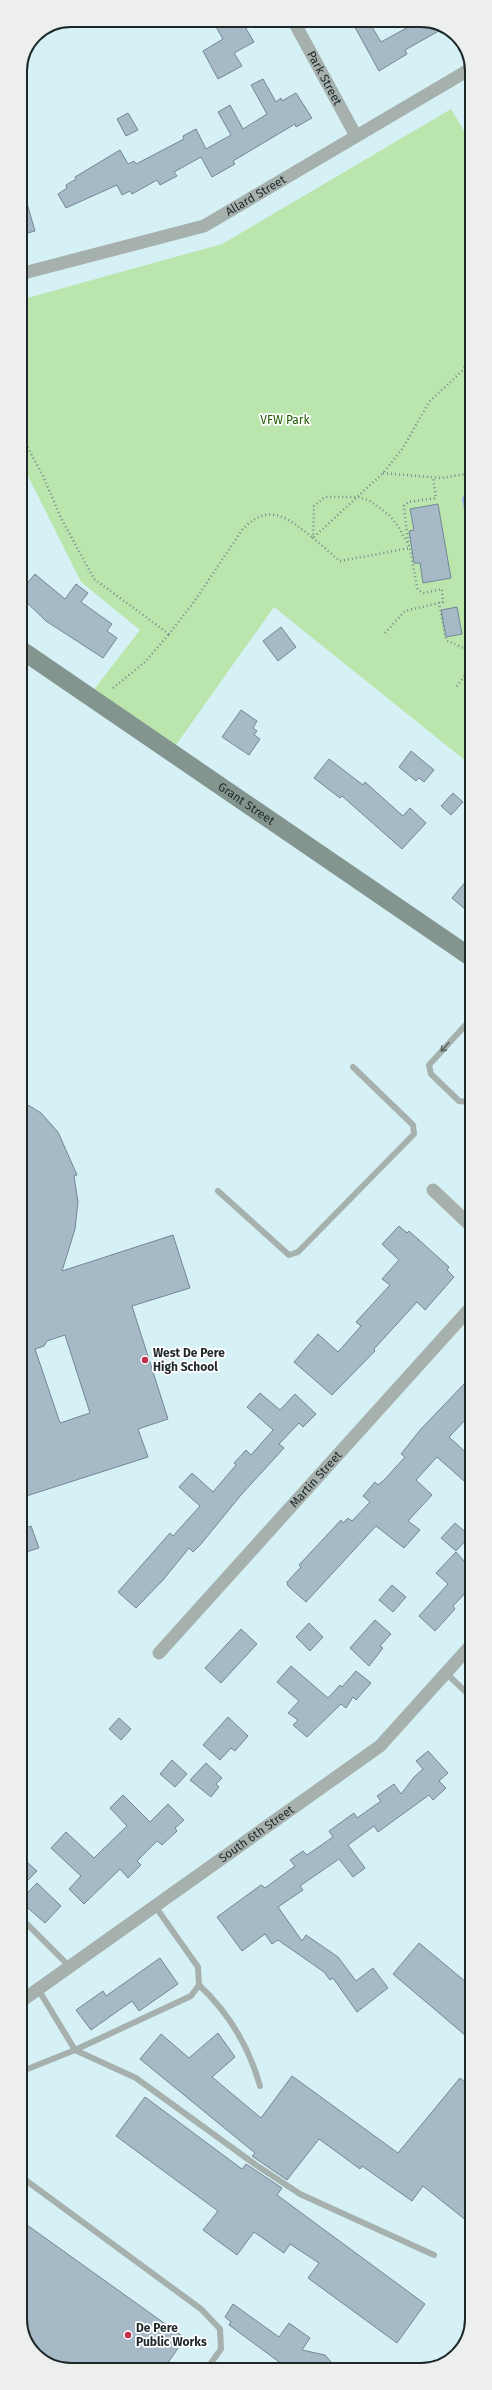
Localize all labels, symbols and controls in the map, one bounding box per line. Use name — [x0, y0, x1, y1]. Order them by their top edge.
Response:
street label: Park Street — [304, 49, 345, 108]
street label: Allard Street — [223, 172, 289, 219]
park label: VFW Park — [260, 413, 310, 427]
street label: Grant Street — [215, 779, 278, 828]
one-way arrow — [441, 1042, 450, 1052]
place label: West De Pere High School — [153, 1346, 225, 1374]
marker: West De Pere High School — [140, 1355, 150, 1365]
street label: Martin Street — [287, 1448, 345, 1510]
street label: South 6th Street — [216, 1802, 297, 1865]
place label: De Pere Public Works — [136, 2321, 207, 2349]
marker: De Pere Public Works — [123, 2330, 133, 2340]

